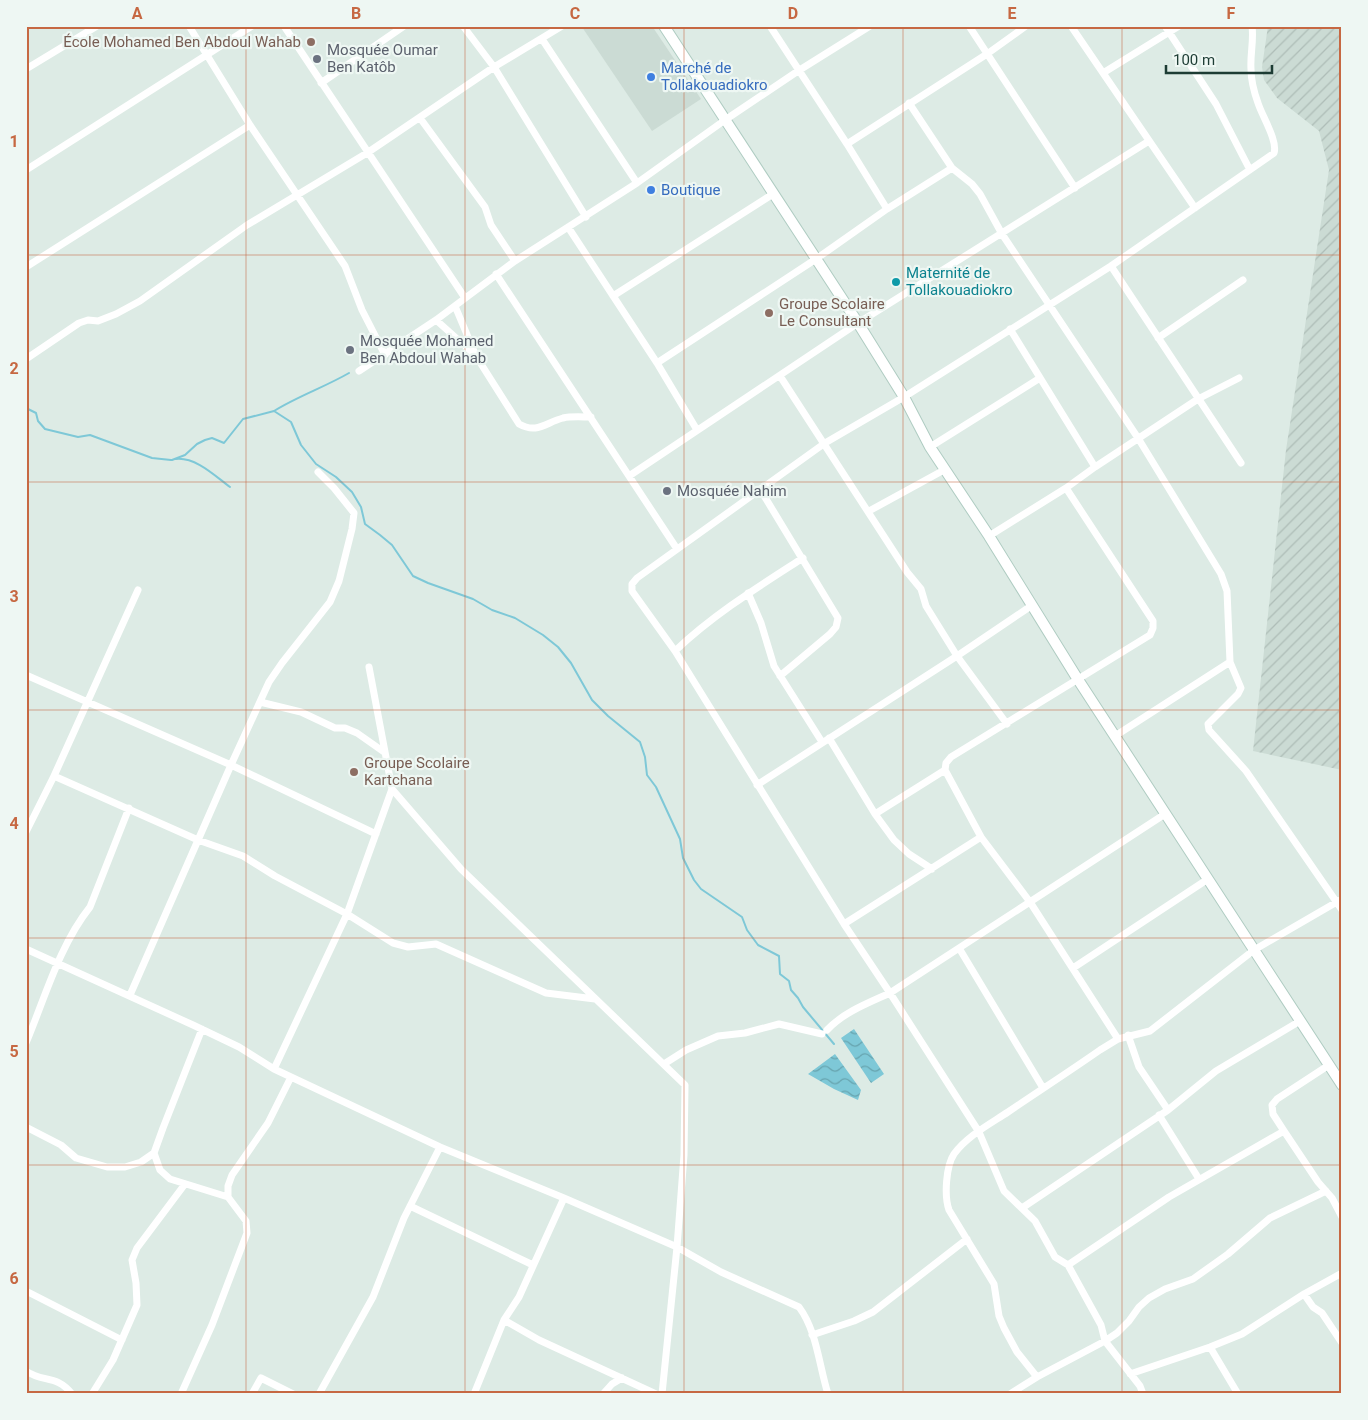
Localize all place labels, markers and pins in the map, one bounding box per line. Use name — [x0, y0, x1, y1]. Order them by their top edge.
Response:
place label: École Mohamed Ben Abdoul Wahab — [63, 33, 301, 51]
marker: École Mohamed Ben Abdoul Wahab — [305, 36, 317, 48]
place label: Mosquée Oumar Ben Katôb — [327, 41, 438, 76]
marker: Mosquée Oumar Ben Katôb — [311, 53, 323, 65]
place label: Marché de Tollakouadiokro — [661, 59, 768, 94]
marker: Marché de Tollakouadiokro — [645, 71, 657, 83]
place label: Boutique — [661, 181, 721, 199]
marker: Boutique — [645, 184, 657, 196]
place label: Maternité de Tollakouadiokro — [906, 264, 1013, 299]
marker: Maternité de Tollakouadiokro — [890, 276, 902, 288]
place label: Groupe Scolaire Le Consultant — [779, 295, 885, 330]
marker: Groupe Scolaire Le Consultant — [763, 307, 775, 319]
place label: Mosquée Mohamed Ben Abdoul Wahab — [360, 332, 493, 367]
marker: Mosquée Mohamed Ben Abdoul Wahab — [344, 344, 356, 356]
place label: Mosquée Nahim — [677, 482, 787, 500]
marker: Mosquée Nahim — [661, 485, 673, 497]
place label: Groupe Scolaire Kartchana — [364, 754, 470, 789]
marker: Groupe Scolaire Kartchana — [348, 766, 360, 778]

